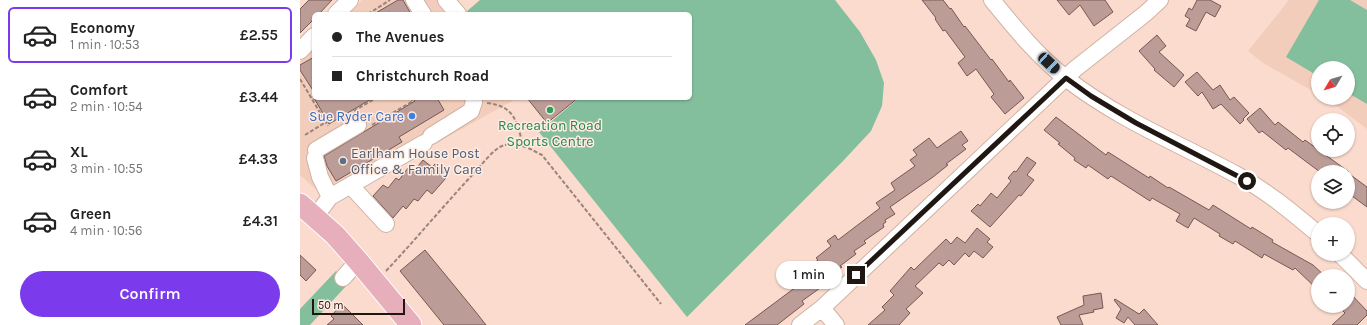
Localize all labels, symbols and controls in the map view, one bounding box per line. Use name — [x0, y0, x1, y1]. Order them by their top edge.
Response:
icon: car — [22, 17, 58, 53]
text: Economy — [70, 19, 135, 37]
text: £2.55 — [240, 26, 278, 44]
text: The Avenues — [356, 28, 445, 46]
text: 1 min · 10:53 — [70, 37, 140, 52]
car — [1036, 50, 1062, 76]
north arrow — [1311, 61, 1355, 105]
map controls — [1311, 61, 1355, 313]
text: Christchurch Road — [356, 67, 489, 85]
icon: car — [22, 79, 58, 115]
text: Comfort — [70, 81, 128, 99]
text: £3.44 — [239, 88, 278, 106]
text: 2 min · 10:54 — [70, 99, 143, 114]
marker: Recreation Road Sports Centre — [545, 105, 555, 115]
place label: Sue Ryder Care — [309, 108, 404, 125]
marker: Sue Ryder Care — [407, 111, 417, 121]
button: locate — [1311, 113, 1355, 157]
place label: Recreation Road Sports Centre — [498, 117, 602, 150]
icon: car — [22, 141, 58, 177]
text: XL — [70, 143, 88, 161]
place label: Earlham House Post Office & Family Care — [351, 145, 482, 178]
text: £4.33 — [239, 150, 278, 168]
marker: Earlham House Post Office & Family Care — [338, 156, 348, 166]
text: 3 min · 10:55 — [70, 161, 143, 176]
button: layers — [1311, 165, 1355, 209]
route start — [1238, 172, 1256, 190]
icon: car — [22, 203, 58, 239]
text: Green — [70, 205, 111, 223]
text: £4.31 — [243, 212, 278, 230]
button: + — [1311, 217, 1355, 261]
text: 4 min · 10:56 — [70, 223, 143, 238]
callout: 1 min — [776, 261, 842, 289]
route end — [847, 266, 865, 284]
text: 1 min — [793, 267, 825, 282]
button: − — [1311, 269, 1355, 313]
button: Confirm — [20, 271, 280, 317]
scale bar — [312, 297, 405, 316]
text: 50 m — [318, 299, 344, 312]

